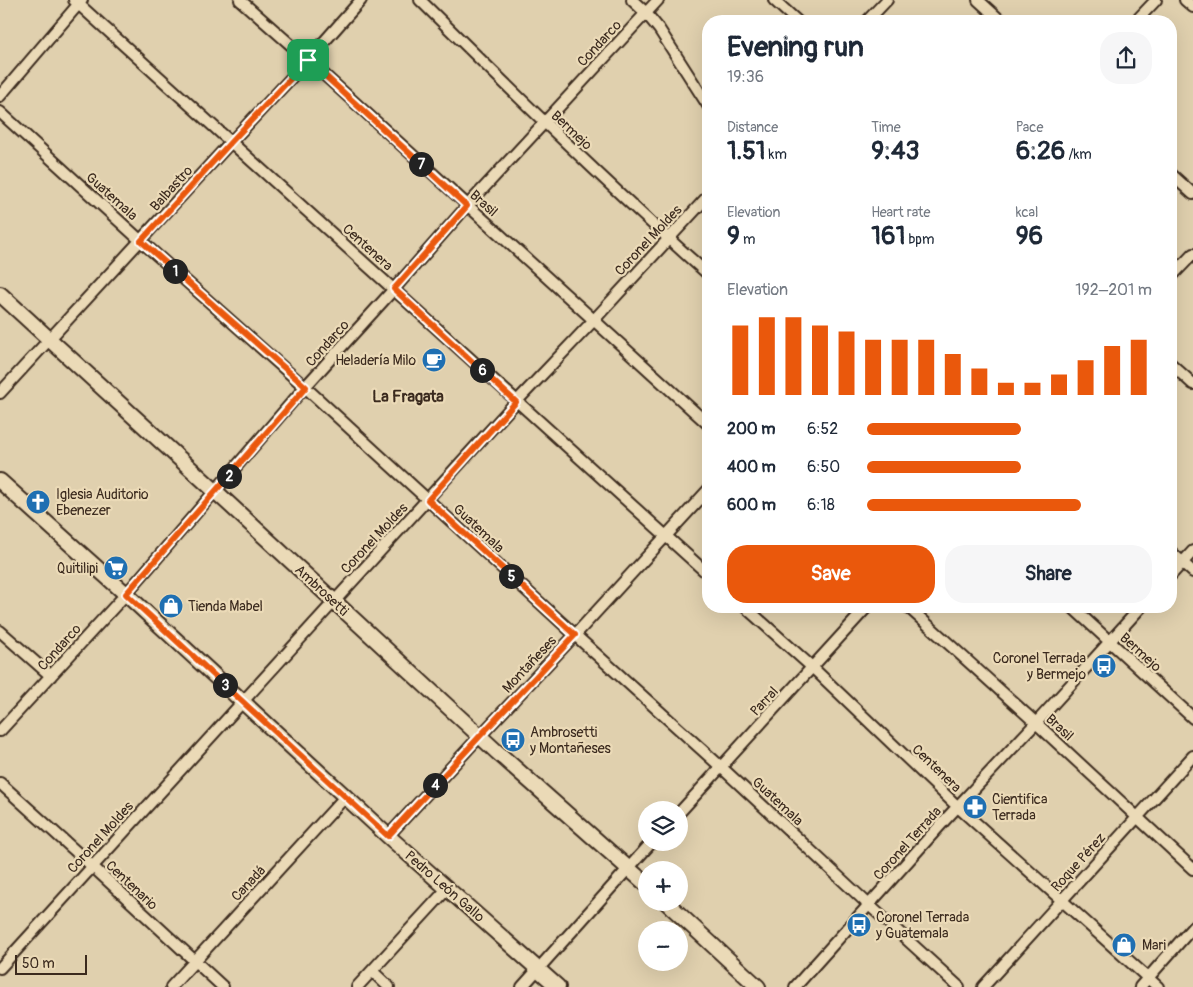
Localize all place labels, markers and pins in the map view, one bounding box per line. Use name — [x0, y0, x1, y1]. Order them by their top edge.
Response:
pin — [287, 39, 329, 81]
pin: 7 — [408, 152, 434, 176]
pin: 1 — [162, 258, 188, 284]
cafe icon: Heladería Milo — [421, 347, 447, 373]
place label: Heladería Milo — [335, 352, 416, 369]
pin: 6 — [470, 358, 494, 382]
pin: 2 — [216, 464, 242, 488]
place label: Iglesia Auditorio Ebenezer — [56, 486, 149, 519]
church icon: Iglesia Auditorio Ebenezer — [25, 489, 51, 515]
supermarket icon: Quitilipi — [103, 555, 129, 581]
place label: Quitilipi — [57, 560, 98, 577]
pin: 5 — [498, 564, 524, 588]
shop icon: Tienda Mabel — [158, 593, 184, 619]
place label: Tienda Mabel — [188, 598, 263, 615]
place label: Coronel Terrada y Bermejo — [993, 650, 1086, 683]
bus stop icon: Coronel Terrada y Bermejo — [1091, 653, 1117, 679]
pin: 3 — [212, 672, 238, 698]
place label: Ambrosetti y Montañeses — [529, 724, 612, 757]
bus stop icon: Ambrosetti y Montañeses — [500, 727, 526, 753]
pin: 4 — [422, 772, 448, 798]
place label: Cientifica Terrada — [992, 791, 1047, 824]
pharmacy icon: Cientifica Terrada — [962, 794, 988, 820]
place label: Coronel Terrada y Guatemala — [875, 909, 969, 942]
bus stop icon: Coronel Terrada y Guatemala — [846, 912, 872, 938]
shop icon: Mari — [1111, 932, 1137, 958]
place label: Mari — [1142, 937, 1167, 954]

